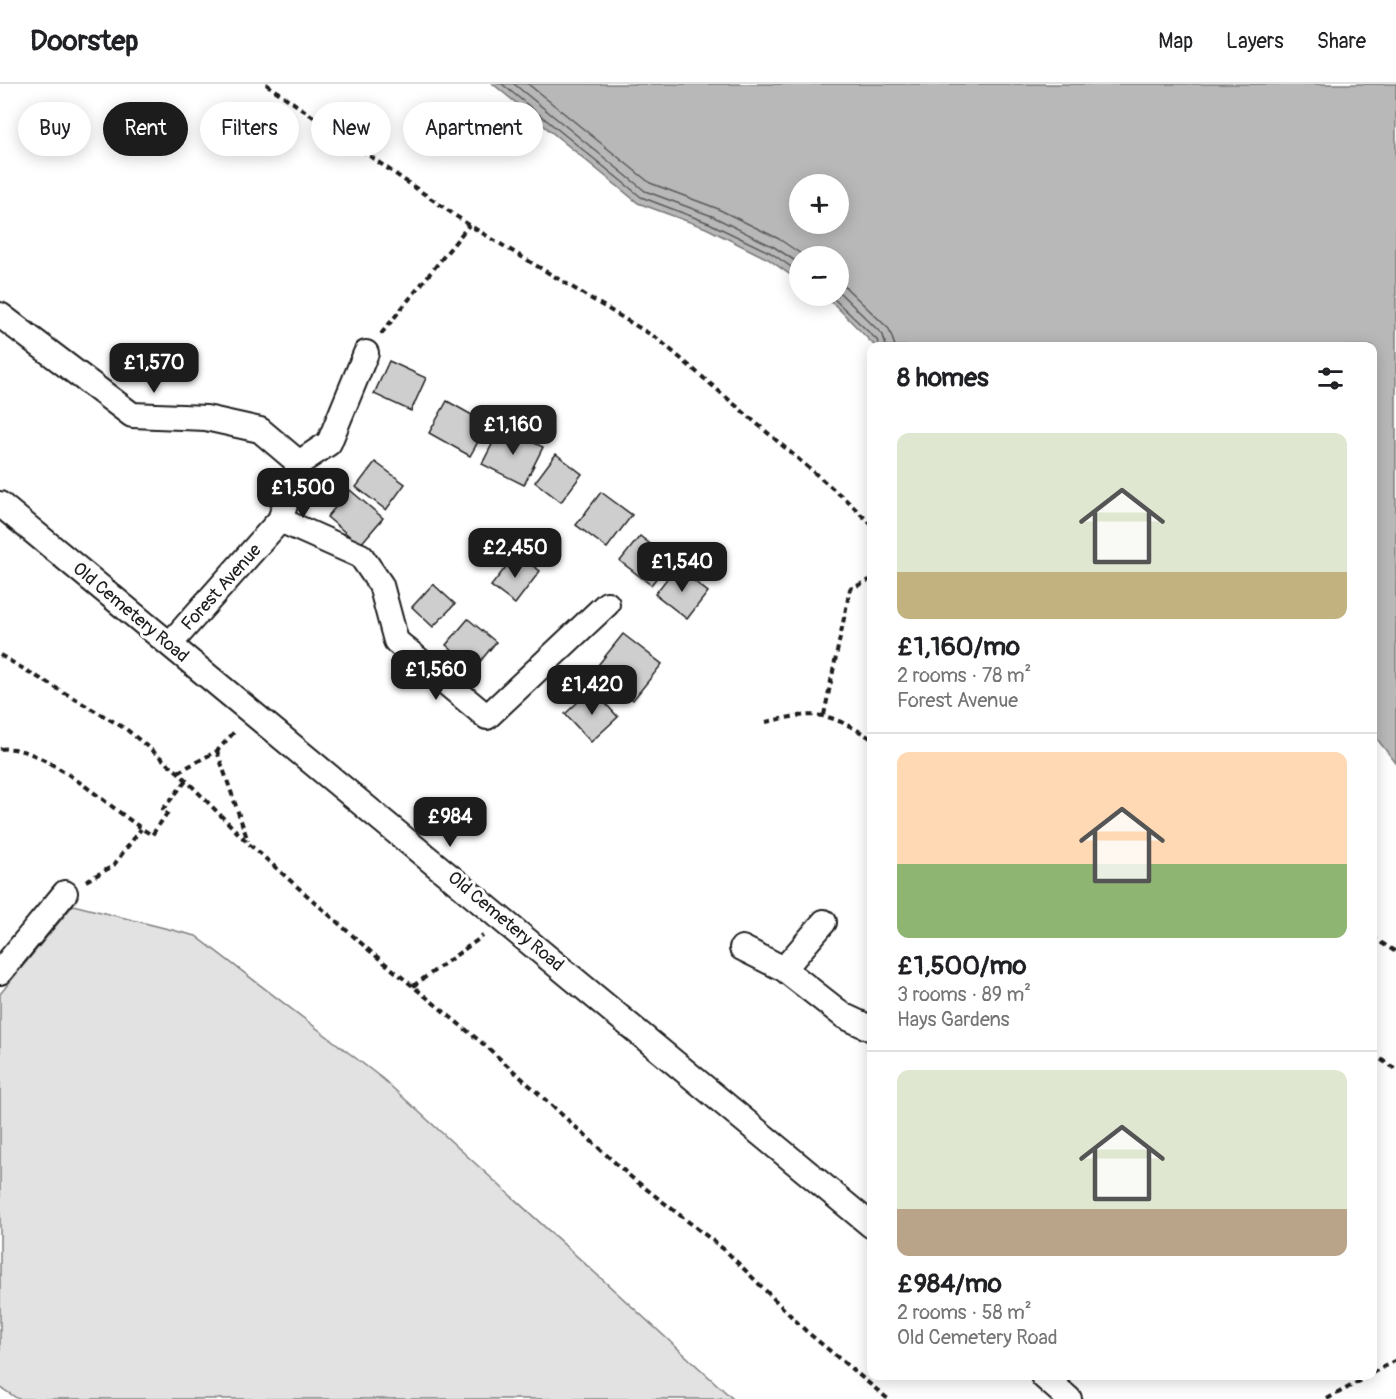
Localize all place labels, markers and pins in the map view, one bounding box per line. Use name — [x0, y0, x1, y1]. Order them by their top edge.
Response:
pin: £1,570 — [105, 343, 203, 394]
pin: £1,160 — [464, 405, 562, 456]
pin: £1,500 — [254, 468, 352, 519]
pin: £2,450 — [466, 528, 564, 579]
pin: £1,540 — [633, 542, 731, 593]
pin: £1,560 — [387, 650, 485, 701]
pin: £1,420 — [543, 665, 641, 716]
pin: £984 — [414, 797, 486, 848]

